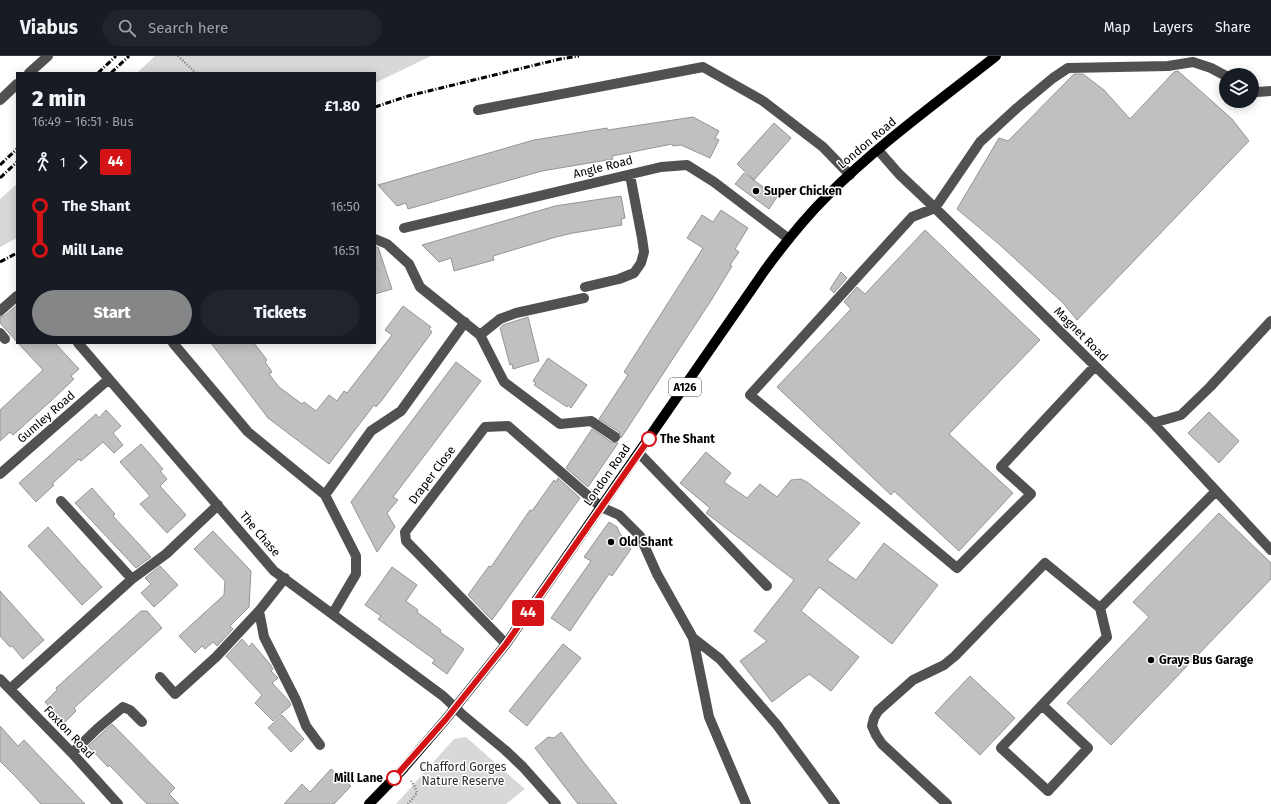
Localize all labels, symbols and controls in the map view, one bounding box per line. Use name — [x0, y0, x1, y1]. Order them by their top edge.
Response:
search box — [102, 10, 382, 46]
text: Viabus — [20, 16, 78, 39]
icon: search — [116, 17, 138, 39]
text: Search here — [148, 19, 228, 37]
text: Map — [1104, 19, 1130, 36]
text: Layers — [1152, 19, 1193, 36]
text: Share — [1215, 19, 1251, 36]
map controls — [1219, 68, 1259, 108]
button: layers — [1219, 68, 1259, 108]
text: 2 min — [32, 85, 86, 112]
text: £1.80 — [324, 97, 360, 115]
text: 16:49 – 16:51 · Bus — [32, 114, 134, 129]
street label: London Road — [835, 115, 899, 171]
icon: walk — [32, 151, 54, 173]
icon: forward — [72, 151, 94, 173]
text: 44 — [108, 153, 123, 170]
street label: Angle Road — [572, 153, 634, 181]
text: 1 — [60, 155, 66, 170]
place label: Super Chicken — [764, 184, 842, 198]
marker: Super Chicken — [751, 186, 761, 196]
text: The Shant — [62, 197, 131, 215]
text: 16:50 — [331, 199, 360, 214]
text: Mill Lane — [62, 241, 123, 259]
text: 16:51 — [333, 243, 360, 258]
button: Start — [32, 290, 192, 336]
button: Tickets — [200, 290, 360, 336]
street label: Magnet Road — [1051, 304, 1111, 364]
road number: A126 — [669, 378, 701, 396]
street label: Gumley Road — [14, 388, 78, 446]
marker: The Shant — [641, 431, 657, 447]
place label: The Shant — [660, 432, 715, 446]
street label: London Road — [581, 442, 633, 508]
street label: Draper Close — [406, 443, 458, 507]
street label: The Chase — [237, 509, 283, 559]
place label: Old Shant — [619, 535, 673, 549]
marker: Old Shant — [606, 537, 616, 547]
line badge: 44 — [510, 600, 546, 626]
text: 44 — [520, 604, 536, 621]
place label: Grays Bus Garage — [1159, 653, 1254, 667]
marker: Grays Bus Garage — [1146, 655, 1156, 665]
street label: Foxton Road — [41, 703, 97, 761]
park label: Chafford Gorges Nature Reserve — [420, 760, 507, 788]
marker: Mill Lane — [386, 770, 402, 786]
place label: Mill Lane — [334, 771, 383, 785]

